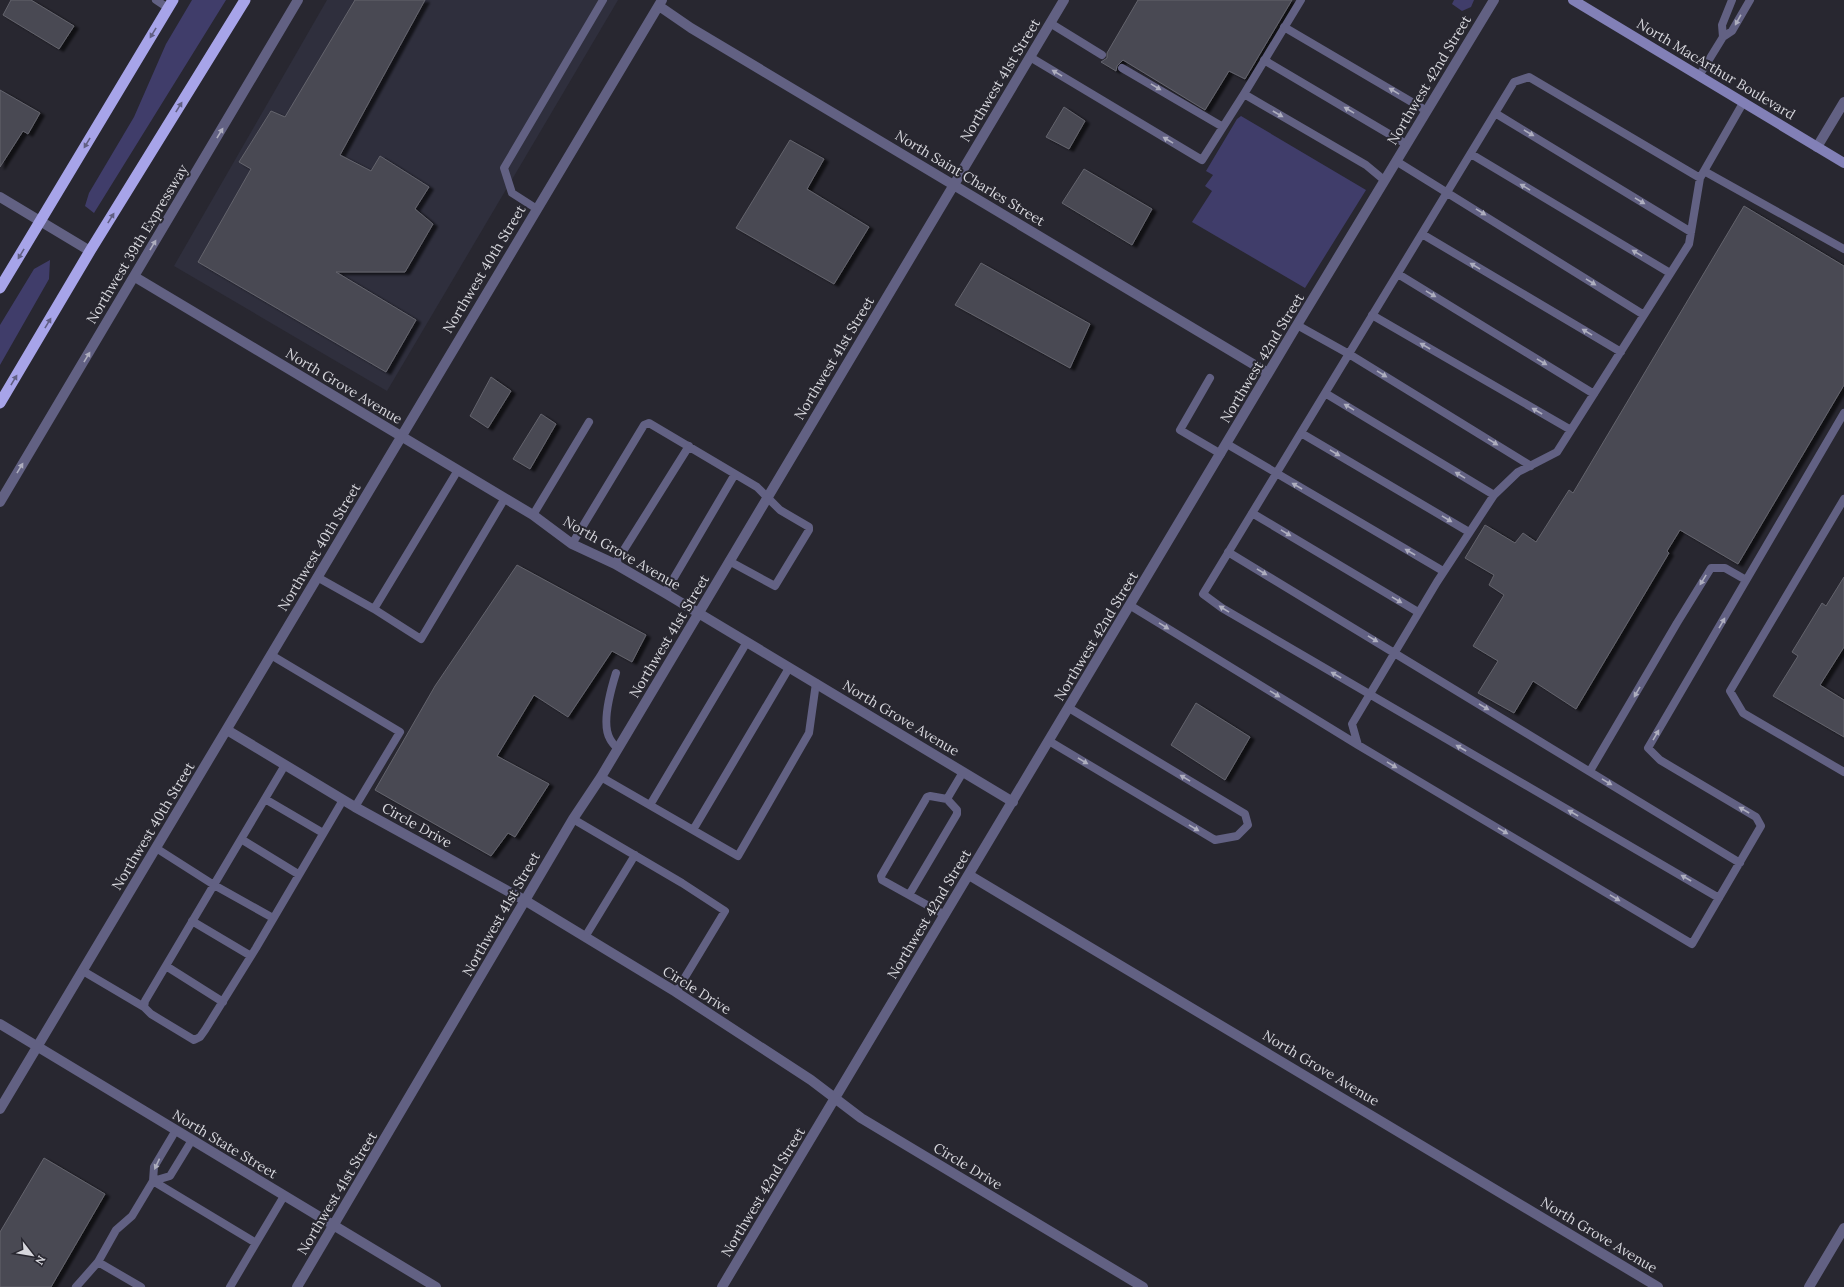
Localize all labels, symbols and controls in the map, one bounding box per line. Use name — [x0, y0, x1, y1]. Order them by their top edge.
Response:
street label: Northwest 42nd Street — [1383, 11, 1475, 148]
street label: North MacArthur Boulevard — [1633, 14, 1799, 124]
one-way arrow — [1734, 14, 1741, 26]
street label: Northwest 41st Street — [956, 15, 1044, 145]
one-way arrow — [149, 27, 156, 39]
one-way arrow — [1051, 70, 1063, 77]
one-way arrow — [1150, 84, 1162, 91]
one-way arrow — [1388, 88, 1400, 95]
one-way arrow — [175, 102, 183, 112]
one-way arrow — [1343, 107, 1355, 114]
one-way arrow — [1272, 111, 1284, 118]
street label: North Saint Charles Street — [892, 126, 1049, 230]
one-way arrow — [216, 127, 223, 139]
one-way arrow — [1523, 130, 1535, 137]
one-way arrow — [84, 137, 91, 149]
one-way arrow — [1162, 137, 1174, 144]
street label: Northwest 39th Expressway — [82, 161, 192, 327]
one-way arrow — [1519, 183, 1531, 190]
one-way arrow — [1634, 197, 1646, 204]
street label: Northwest 40th Street — [439, 201, 530, 336]
one-way arrow — [1475, 209, 1486, 216]
one-way arrow — [107, 212, 114, 224]
one-way arrow — [150, 239, 157, 251]
one-way arrow — [17, 248, 24, 260]
one-way arrow — [1631, 250, 1643, 257]
one-way arrow — [1470, 262, 1480, 270]
one-way arrow — [1585, 278, 1596, 285]
street label: Northwest 42nd Street — [1216, 289, 1308, 426]
one-way arrow — [1425, 291, 1437, 298]
street label: Northwest 41st Street — [790, 293, 878, 423]
one-way arrow — [44, 317, 51, 329]
one-way arrow — [1581, 329, 1593, 336]
one-way arrow — [1419, 342, 1431, 349]
street label: North Grove Avenue — [282, 344, 406, 428]
one-way arrow — [83, 351, 90, 363]
one-way arrow — [1537, 358, 1547, 366]
one-way arrow — [1376, 371, 1388, 378]
one-way arrow — [10, 375, 18, 385]
one-way arrow — [1343, 404, 1355, 411]
one-way arrow — [1531, 407, 1543, 414]
one-way arrow — [1487, 439, 1499, 446]
one-way arrow — [1329, 449, 1341, 456]
one-way arrow — [16, 463, 24, 473]
one-way arrow — [1455, 471, 1465, 479]
street label: Northwest 40th Street — [274, 479, 365, 614]
one-way arrow — [1291, 483, 1303, 490]
street label: North Grove Avenue — [560, 512, 684, 594]
one-way arrow — [1442, 515, 1452, 523]
one-way arrow — [1280, 529, 1292, 536]
one-way arrow — [1404, 548, 1416, 555]
street label: Northwest 42nd Street — [1050, 567, 1142, 704]
one-way arrow — [1256, 569, 1268, 576]
street label: Northwest 41st Street — [625, 571, 713, 701]
one-way arrow — [1700, 574, 1707, 586]
one-way arrow — [1391, 596, 1403, 603]
one-way arrow — [1219, 605, 1229, 613]
one-way arrow — [1718, 617, 1725, 628]
one-way arrow — [1159, 622, 1169, 630]
one-way arrow — [1367, 636, 1379, 643]
one-way arrow — [1330, 671, 1342, 678]
street label: North Grove Avenue — [839, 676, 963, 760]
one-way arrow — [1633, 686, 1640, 698]
one-way arrow — [1270, 690, 1280, 698]
one-way arrow — [1478, 703, 1490, 710]
one-way arrow — [1653, 729, 1660, 741]
one-way arrow — [1455, 744, 1467, 751]
street label: Northwest 40th Street — [108, 758, 199, 893]
one-way arrow — [1077, 758, 1089, 765]
one-way arrow — [1386, 761, 1397, 768]
one-way arrow — [1179, 774, 1191, 781]
one-way arrow — [1601, 778, 1613, 785]
street label: Circle Drive — [379, 798, 455, 852]
one-way arrow — [1738, 806, 1750, 813]
one-way arrow — [1567, 810, 1579, 817]
one-way arrow — [1189, 824, 1199, 832]
one-way arrow — [1497, 828, 1509, 835]
street label: Northwest 42nd Street — [883, 845, 975, 982]
street label: Northwest 41st Street — [458, 848, 544, 979]
one-way arrow — [1680, 875, 1692, 882]
one-way arrow — [1609, 894, 1621, 901]
street label: Circle Drive — [659, 962, 735, 1018]
street label: North Grove Avenue — [1259, 1026, 1383, 1110]
street label: North State Street — [169, 1106, 281, 1183]
street label: Northwest 42nd Street — [717, 1123, 809, 1260]
street label: Northwest 41st Street — [293, 1128, 381, 1258]
street label: Circle Drive — [930, 1138, 1006, 1194]
one-way arrow — [154, 1158, 160, 1170]
street label: North Grove Avenue — [1537, 1193, 1661, 1277]
north arrow — [12, 1235, 52, 1275]
text: N — [32, 1253, 49, 1268]

